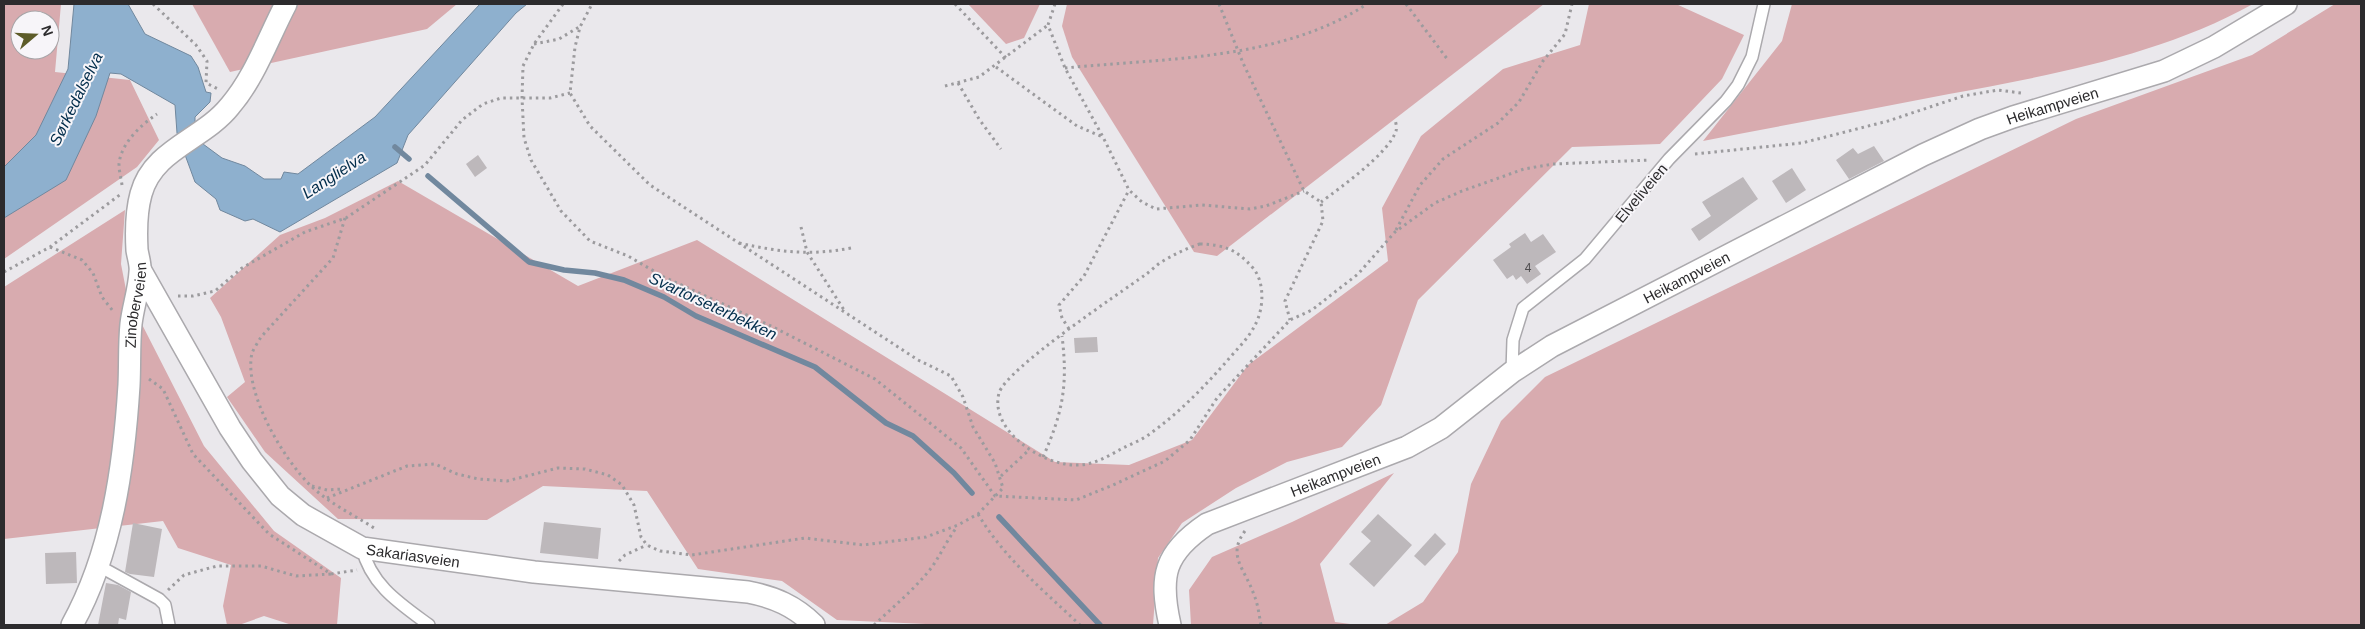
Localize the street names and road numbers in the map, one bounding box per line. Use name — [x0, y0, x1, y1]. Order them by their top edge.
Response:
street label: Heikampveien — [2004, 83, 2100, 127]
street label: Elveliveien — [1611, 160, 1671, 226]
street label: Heikampveien — [1640, 248, 1732, 306]
street label: Zinoberveien — [121, 261, 149, 348]
street label: Heikampveien — [1288, 450, 1383, 500]
street label: Sakariasveien — [365, 540, 461, 570]

